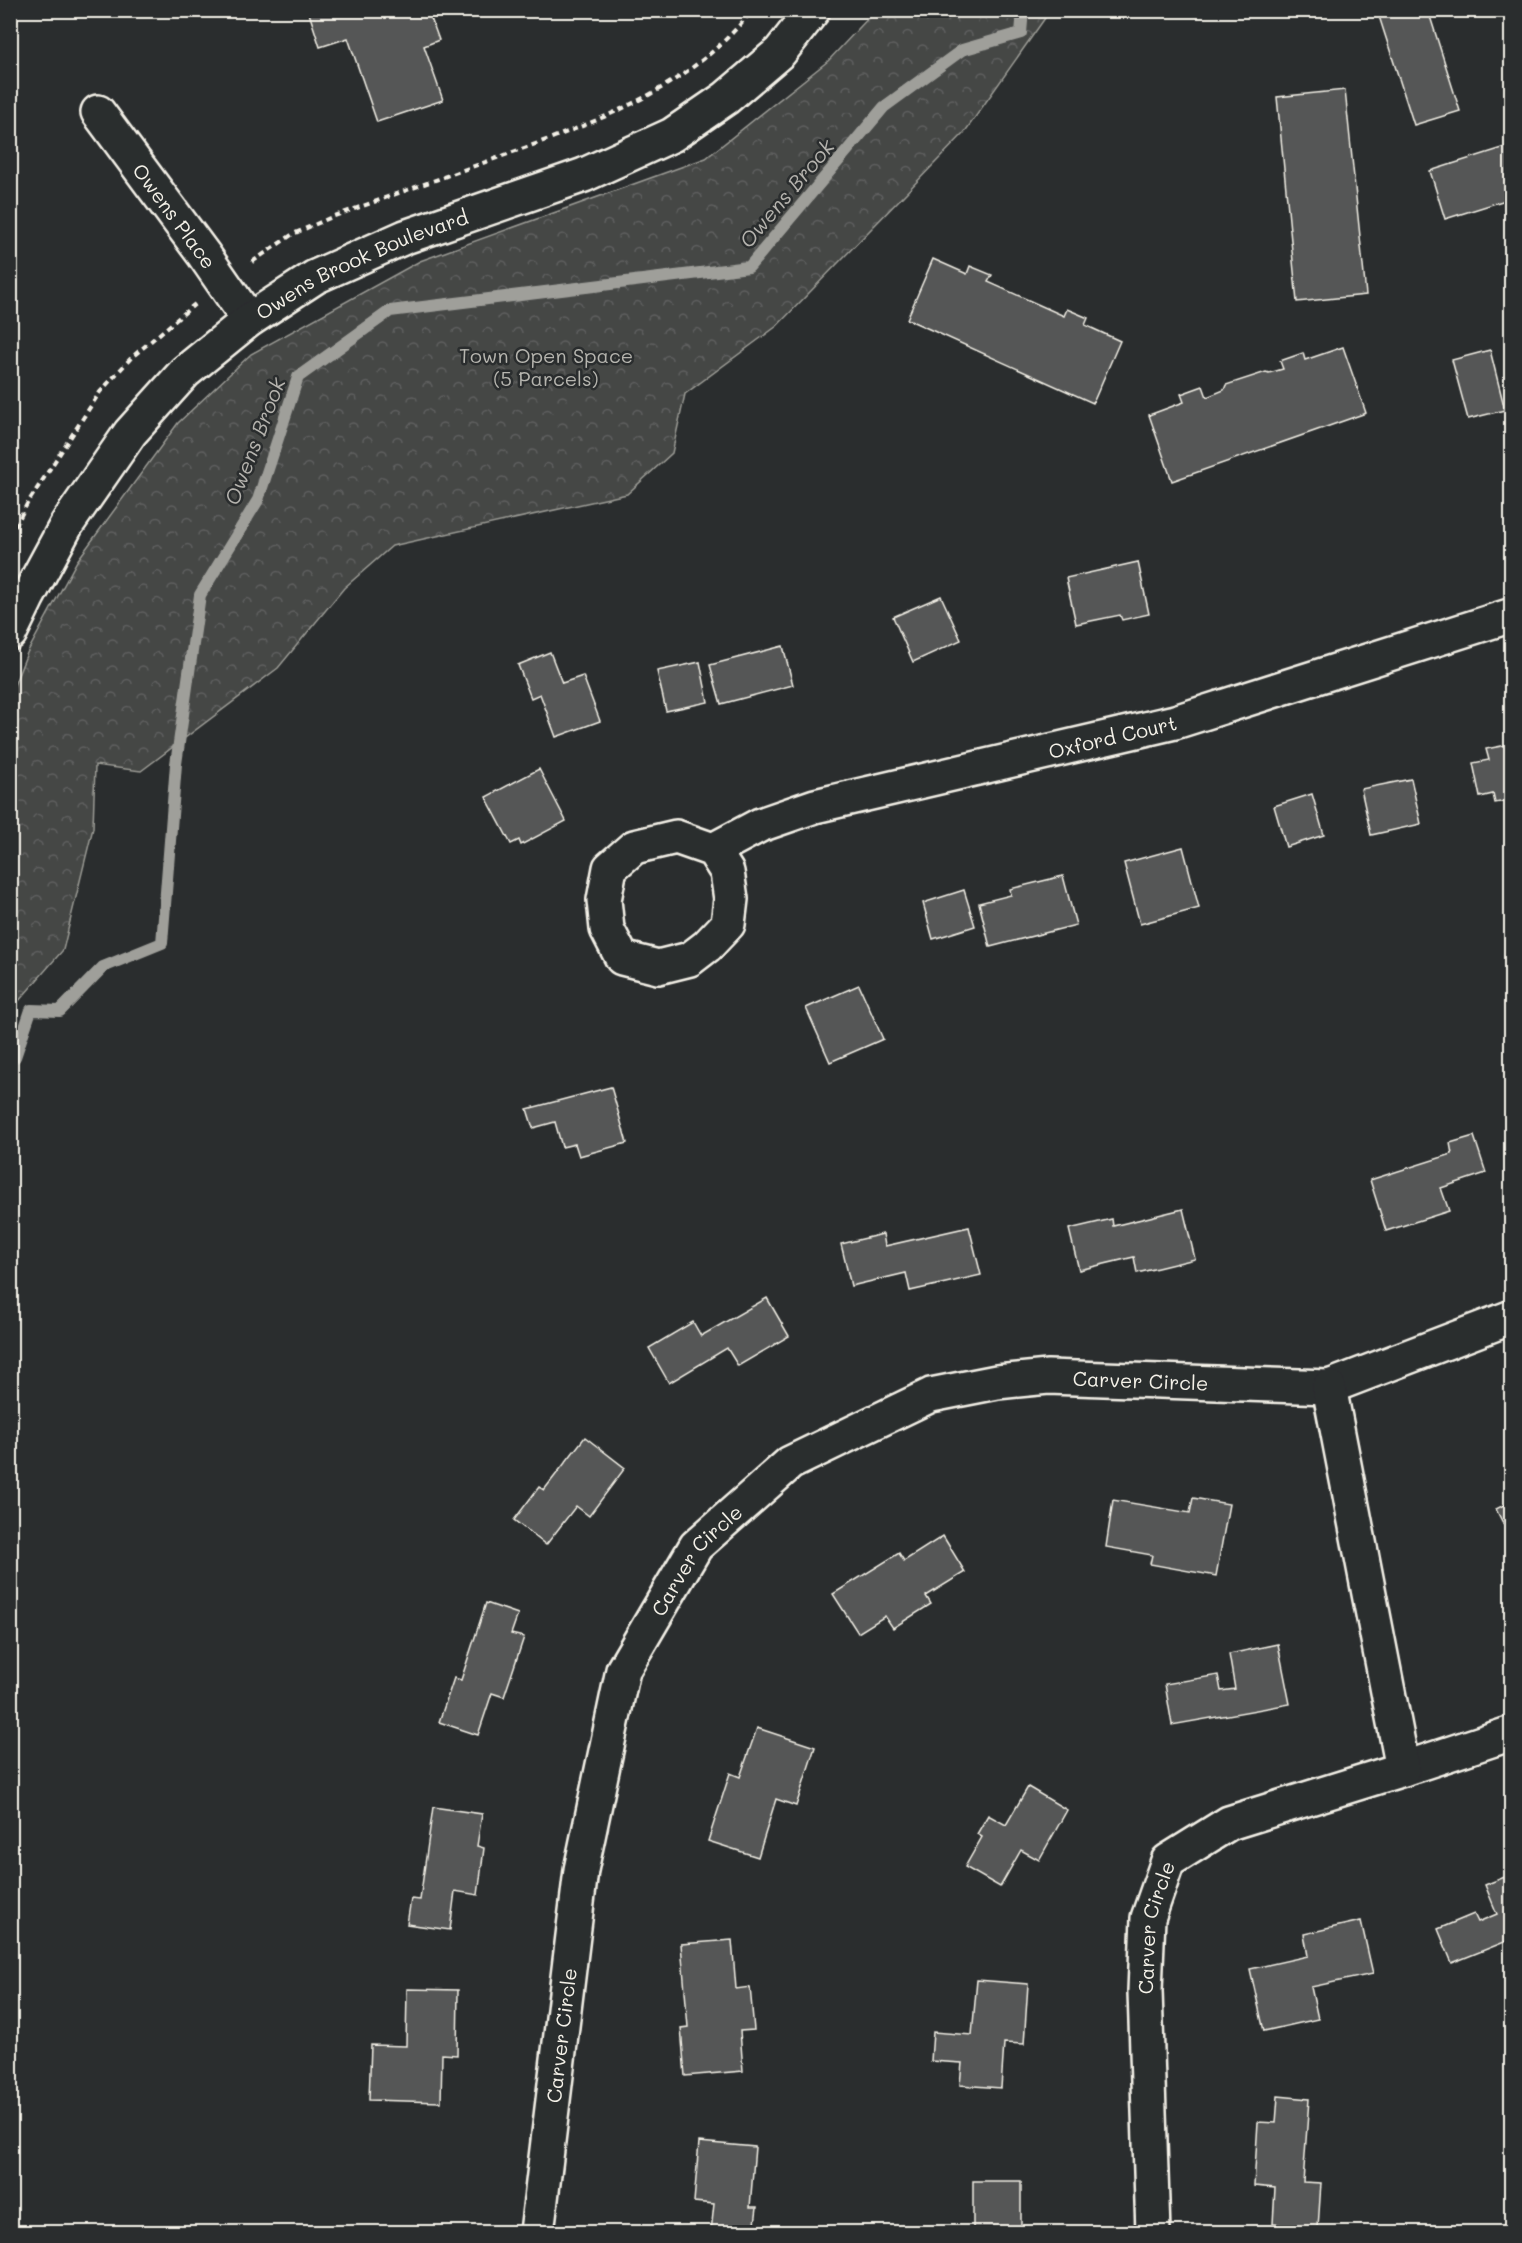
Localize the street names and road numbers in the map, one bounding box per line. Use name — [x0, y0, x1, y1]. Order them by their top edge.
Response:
street label: Owens Place — [127, 158, 222, 273]
street label: Owens Brook Boulevard — [251, 203, 471, 325]
street label: Oxford Court — [1046, 709, 1179, 764]
street label: Carver Circle — [1072, 1365, 1209, 1396]
street label: Carver Circle — [645, 1499, 747, 1621]
street label: Carver Circle — [1132, 1857, 1180, 1995]
street label: Carver Circle — [540, 1966, 582, 2104]

